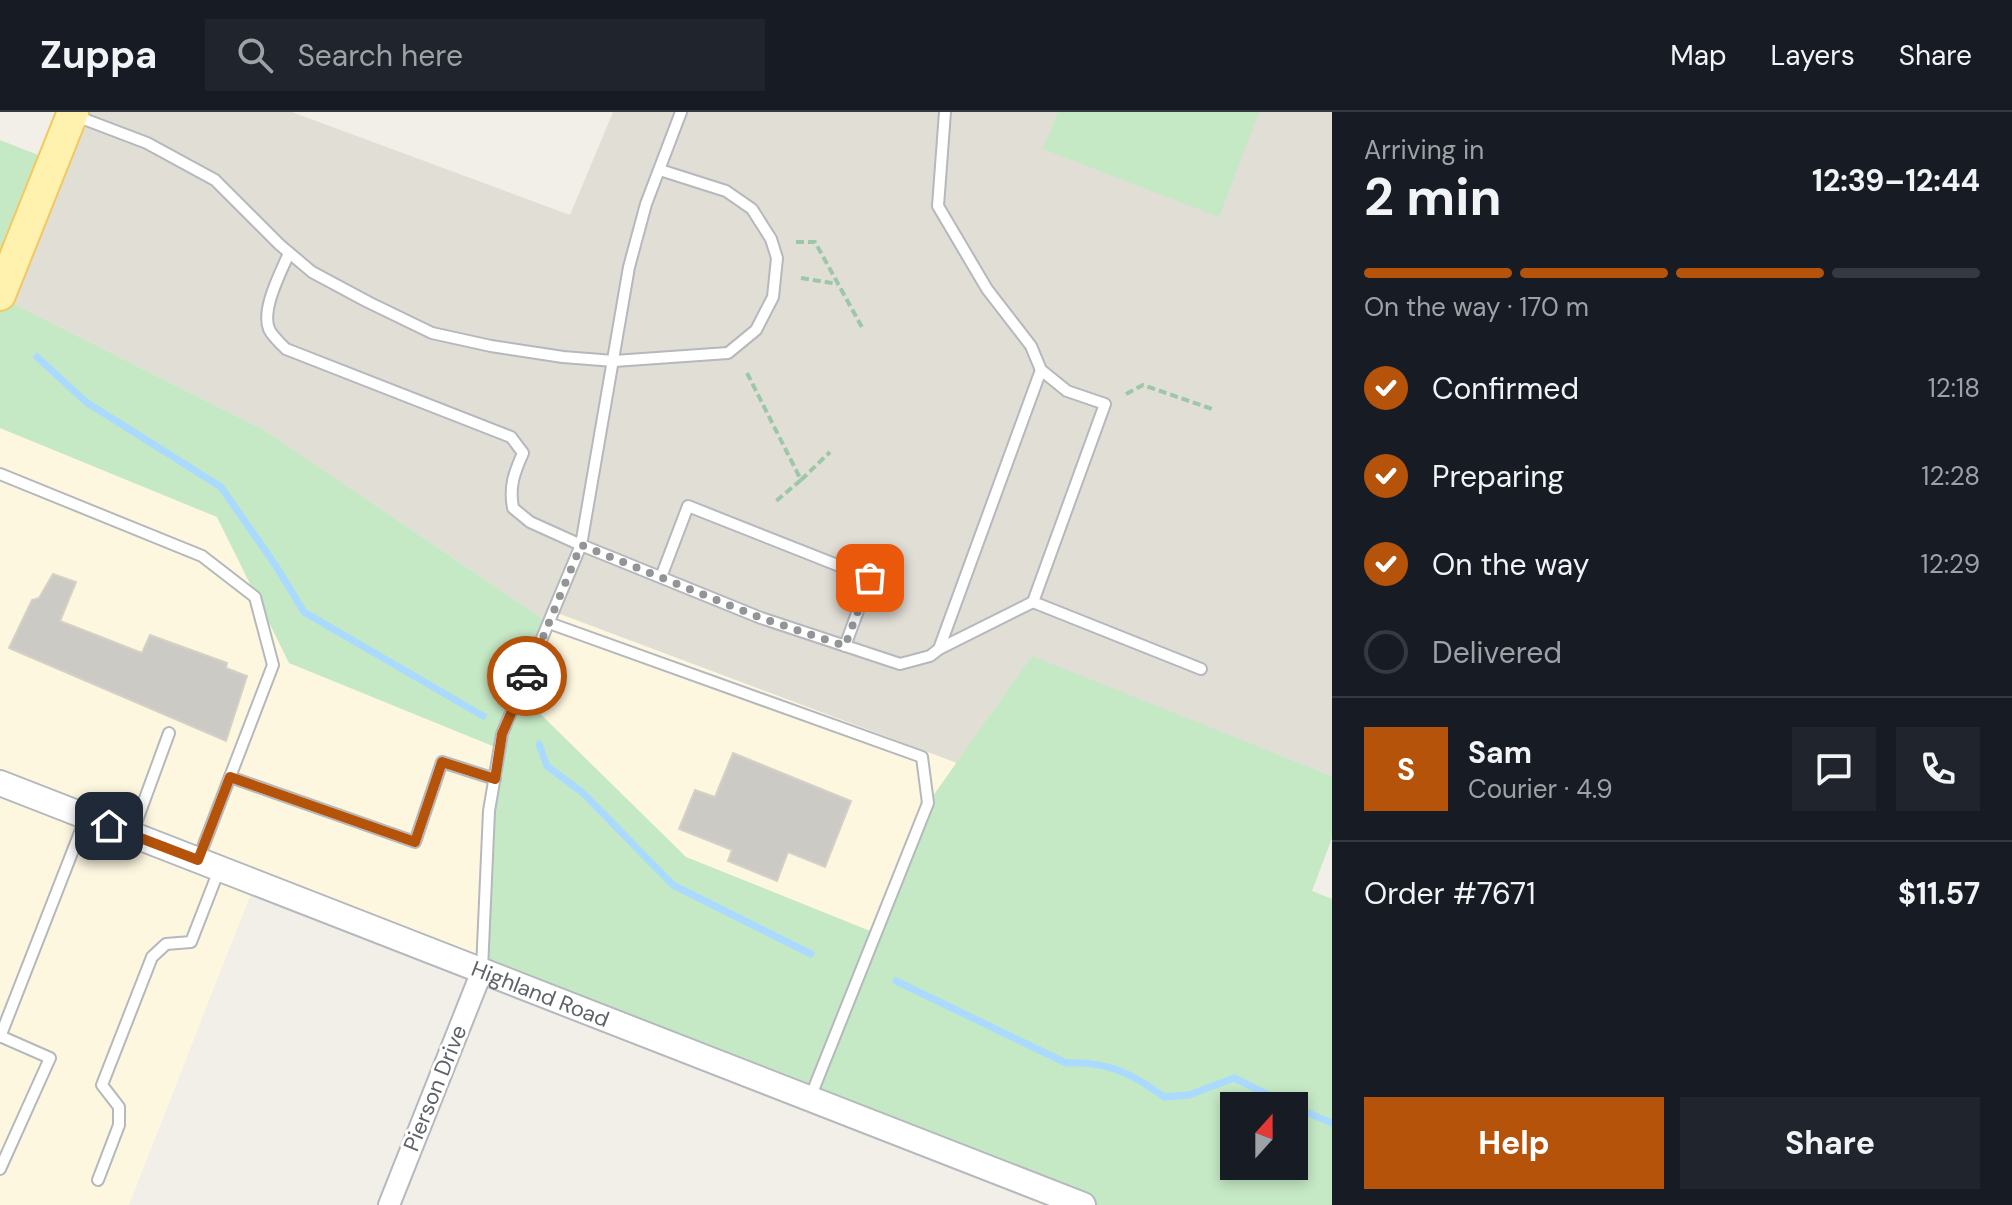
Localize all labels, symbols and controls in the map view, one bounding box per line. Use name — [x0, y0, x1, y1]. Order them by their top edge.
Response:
search box — [205, 19, 765, 91]
text: Zuppa — [40, 30, 157, 80]
icon: search — [233, 33, 277, 77]
text: Search here — [297, 36, 463, 75]
text: Map — [1670, 37, 1727, 74]
text: Layers — [1771, 37, 1855, 74]
text: Share — [1899, 37, 1972, 74]
text: Arriving in — [1364, 133, 1484, 167]
text: 12:39–12:44 — [1812, 161, 1980, 200]
text: 2 min — [1364, 163, 1502, 231]
text: On the way · 170 m — [1364, 290, 1589, 324]
icon: check — [1364, 366, 1408, 410]
text: Confirmed — [1432, 369, 1579, 408]
text: 12:18 — [1928, 371, 1980, 405]
icon: check — [1364, 454, 1408, 498]
text: Preparing — [1432, 457, 1564, 496]
text: 12:28 — [1921, 459, 1980, 493]
icon: check — [1364, 542, 1408, 586]
pin — [836, 544, 904, 612]
text: On the way — [1432, 545, 1589, 584]
text: 12:29 — [1921, 547, 1980, 581]
icon: bag — [848, 556, 892, 600]
text: Delivered — [1432, 633, 1562, 672]
courier — [487, 636, 567, 716]
icon: car — [505, 654, 549, 698]
button: chat — [1792, 727, 1876, 811]
button: phone — [1896, 727, 1980, 811]
text: Sam — [1468, 733, 1532, 772]
text: S — [1397, 750, 1415, 789]
text: Courier · 4.9 — [1468, 772, 1613, 806]
pin — [75, 792, 143, 860]
icon: home — [87, 804, 131, 848]
text: Order #7671 — [1364, 874, 1536, 913]
text: $11.57 — [1898, 874, 1980, 913]
street label: Highland Road — [467, 954, 614, 1034]
street label: Pierson Drive — [397, 1021, 473, 1155]
north arrow — [1220, 1092, 1308, 1180]
map controls — [1220, 1092, 1308, 1180]
button: Help — [1364, 1097, 1664, 1189]
button: Share — [1680, 1097, 1980, 1189]

